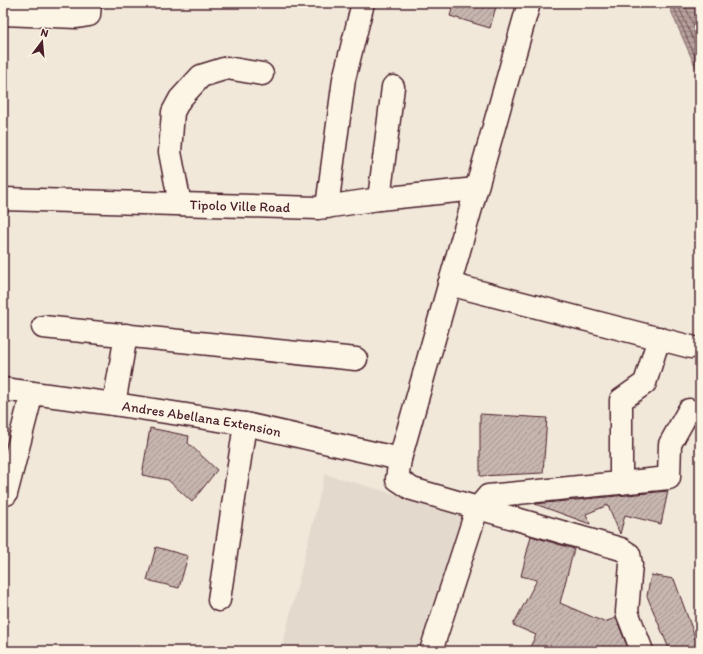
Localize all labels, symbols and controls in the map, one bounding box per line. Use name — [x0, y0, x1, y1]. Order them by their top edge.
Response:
north arrow — [22, 22, 62, 62]
text: N — [39, 26, 50, 40]
street label: Tipolo Ville Road — [189, 196, 291, 216]
street label: Andres Abellana Extension — [121, 397, 283, 440]

